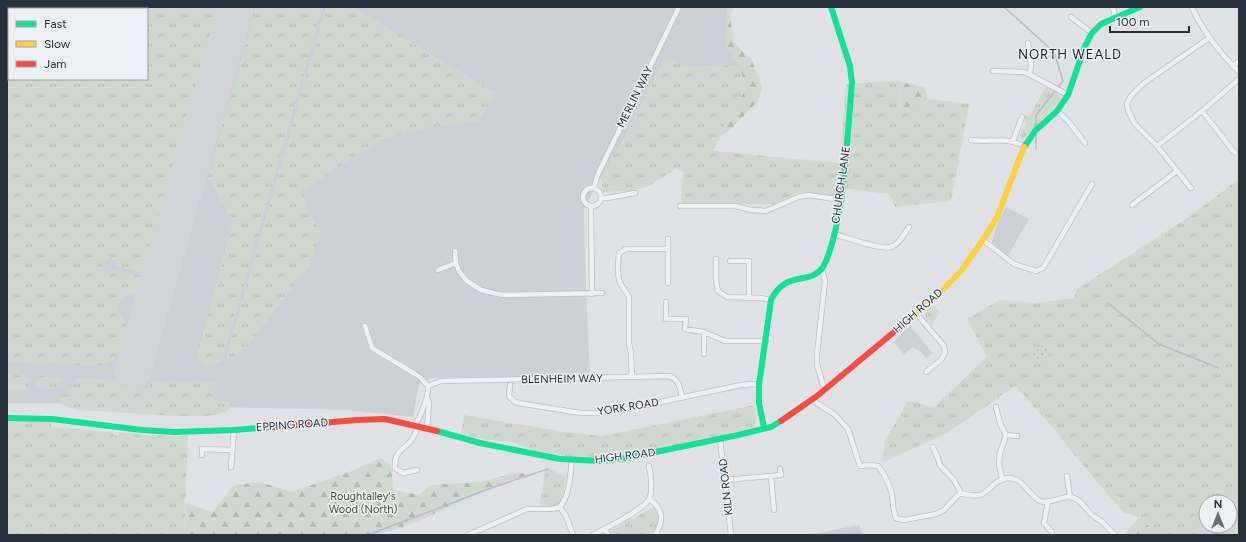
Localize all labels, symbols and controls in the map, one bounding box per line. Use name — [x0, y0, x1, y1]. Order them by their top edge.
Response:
legend — [8, 8, 148, 80]
scale bar — [1110, 8, 1189, 34]
text: 100 m — [1116, 15, 1150, 29]
text: Fast — [44, 17, 67, 31]
text: Slow — [44, 37, 71, 51]
district label: NORTH WEALD — [1018, 47, 1122, 62]
text: Jam — [44, 57, 67, 71]
street label: MERLIN WAY — [615, 64, 656, 130]
street label: CHURCH LANE — [829, 145, 853, 225]
street label: HIGH ROAD — [891, 286, 946, 336]
street label: BLENHEIM WAY — [521, 372, 603, 386]
street label: YORK ROAD — [596, 396, 660, 418]
street label: EPPING ROAD — [256, 416, 329, 434]
street label: HIGH ROAD — [594, 446, 656, 466]
street label: KILN ROAD — [717, 458, 735, 516]
park label: Roughtalley's Wood (North) — [329, 490, 397, 516]
north arrow — [1198, 494, 1238, 534]
text: N — [1214, 498, 1222, 511]

